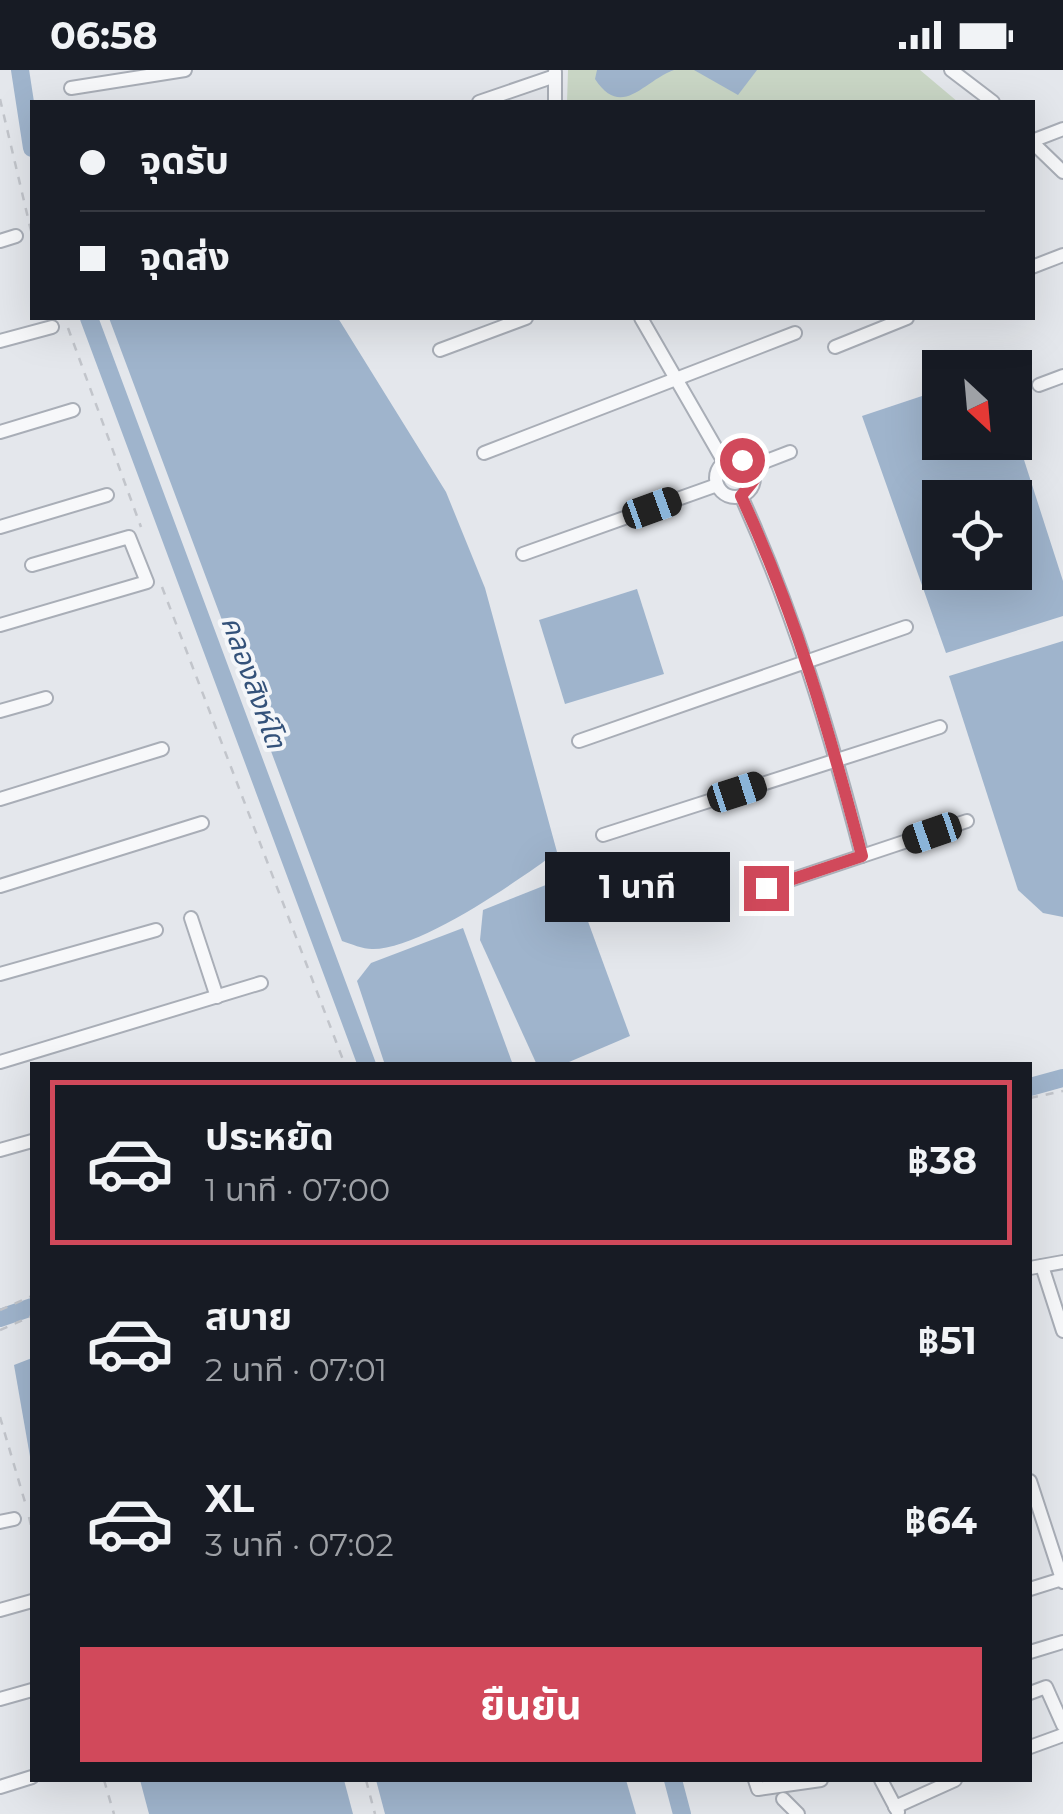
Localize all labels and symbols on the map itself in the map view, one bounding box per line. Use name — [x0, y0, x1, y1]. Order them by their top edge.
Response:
north arrow — [922, 350, 1032, 460]
route start — [720, 438, 765, 483]
car — [619, 484, 685, 532]
water label: คลองสิงห์โต — [214, 611, 294, 754]
car — [704, 768, 770, 816]
car — [899, 809, 965, 857]
callout: 1 นาที — [546, 853, 731, 923]
route end — [744, 866, 789, 911]

